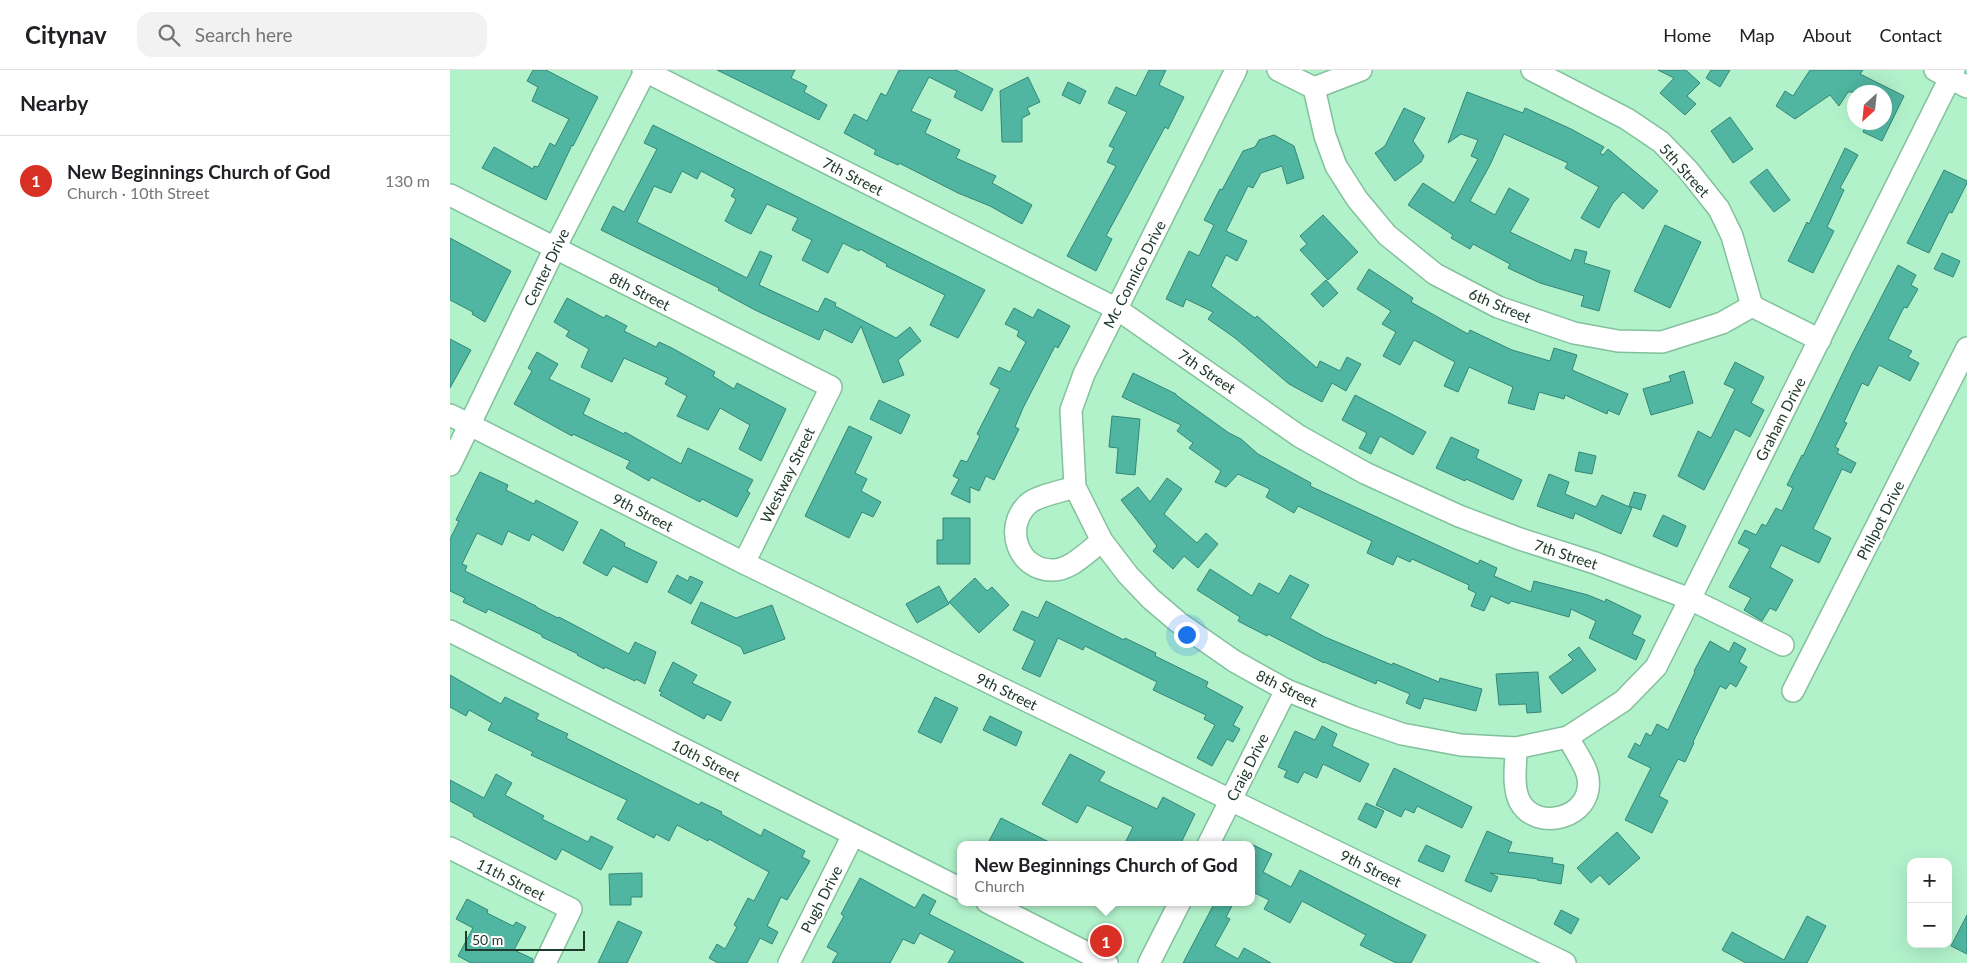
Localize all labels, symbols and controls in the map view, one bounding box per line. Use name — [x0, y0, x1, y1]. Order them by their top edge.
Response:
search box — [137, 12, 487, 57]
text: Citynav — [25, 20, 107, 49]
icon: search — [155, 21, 183, 49]
text: Search here — [195, 23, 293, 46]
text: Home — [1663, 24, 1711, 46]
text: Map — [1739, 24, 1775, 46]
text: About — [1803, 24, 1852, 46]
text: Contact — [1880, 24, 1942, 46]
north arrow — [1847, 85, 1892, 130]
text: Nearby — [20, 90, 88, 115]
street label: 5th Street — [1656, 140, 1714, 201]
street label: 7th Street — [820, 153, 887, 199]
text: New Beginnings Church of God — [67, 160, 331, 183]
text: 1 — [31, 171, 41, 190]
text: 130 m — [385, 171, 430, 190]
text: Church · 10th Street — [67, 183, 209, 202]
street label: Mc Connico Drive — [1099, 217, 1169, 331]
street label: Center Drive — [519, 225, 573, 309]
street label: 8th Street — [607, 268, 674, 314]
street label: 6th Street — [1466, 284, 1534, 326]
street label: 7th Street — [1175, 345, 1240, 397]
street label: Graham Drive — [1751, 374, 1809, 464]
street label: Westway Street — [756, 424, 818, 526]
street label: Philpot Drive — [1852, 477, 1908, 563]
street label: 9th Street — [610, 489, 677, 535]
street label: 7th Street — [1532, 535, 1601, 573]
your location — [1174, 622, 1200, 648]
street label: 8th Street — [1253, 665, 1321, 711]
street label: 9th Street — [973, 668, 1041, 714]
street label: Craig Drive — [1222, 730, 1272, 804]
street label: 10th Street — [669, 735, 744, 785]
popup — [957, 841, 1255, 906]
street label: 9th Street — [1337, 845, 1405, 891]
text: New Beginnings Church of God — [974, 853, 1238, 876]
street label: 11th Street — [474, 854, 549, 904]
map controls — [1907, 858, 1952, 948]
button: + — [1907, 858, 1952, 903]
street label: Pugh Drive — [796, 862, 846, 936]
text: Church — [974, 876, 1025, 895]
button: − — [1907, 903, 1952, 948]
pin: 1 — [1090, 922, 1122, 960]
scale bar — [465, 928, 585, 951]
text: 50 m — [472, 931, 503, 948]

